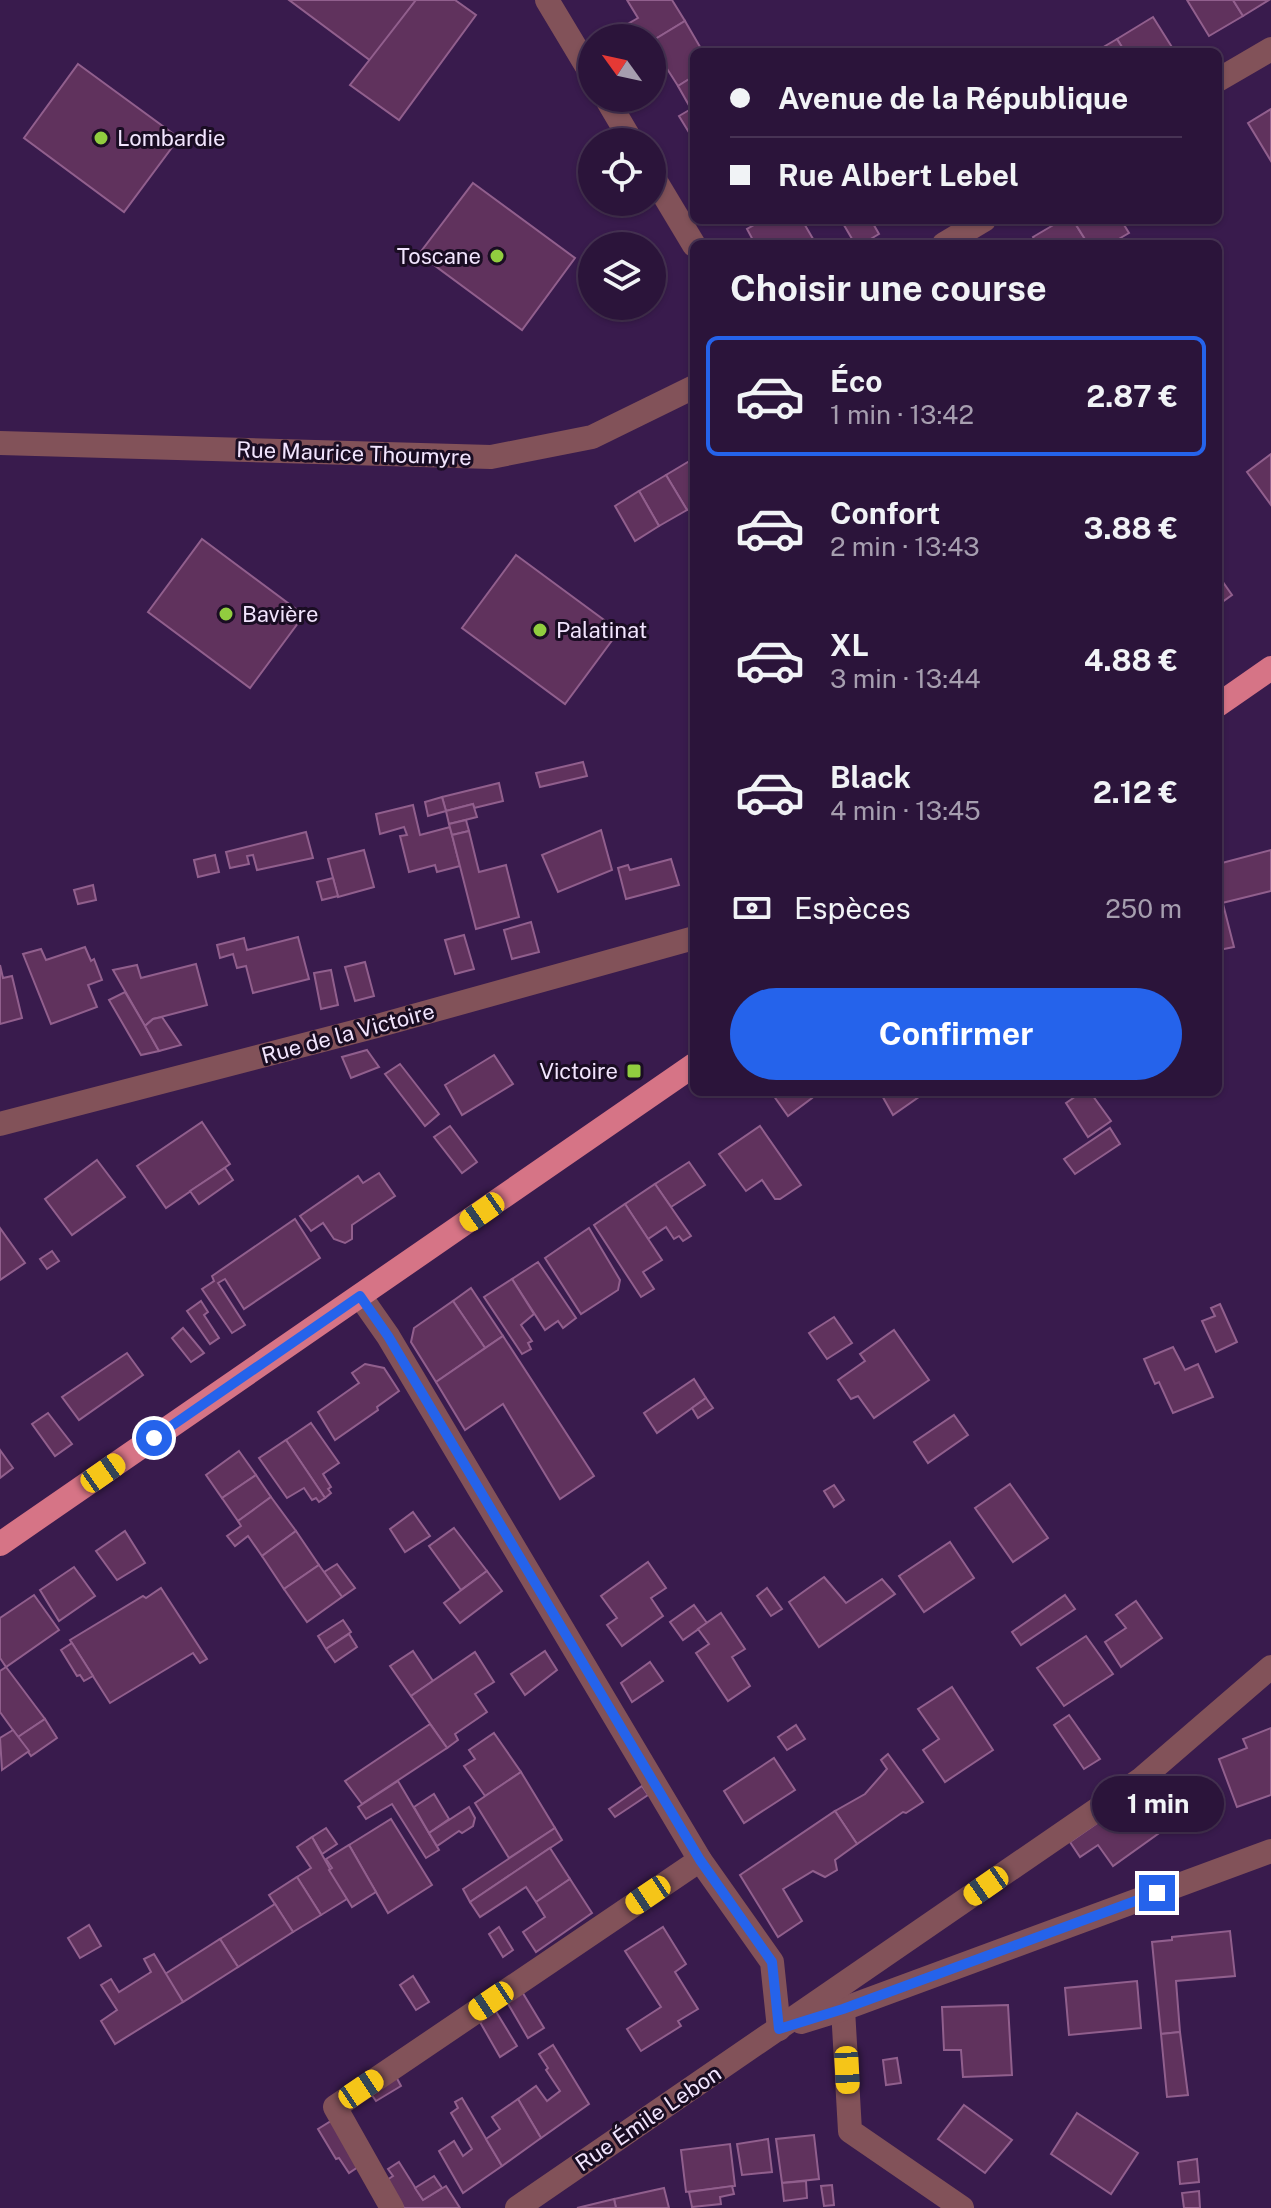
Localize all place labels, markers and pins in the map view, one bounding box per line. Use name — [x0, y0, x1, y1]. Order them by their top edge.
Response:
place label: Lombardie — [117, 125, 226, 151]
marker: Lombardie — [92, 129, 110, 147]
place label: Toscane — [397, 243, 481, 269]
marker: Toscane — [488, 247, 506, 265]
place label: Bavière — [242, 601, 318, 627]
marker: Bavière — [217, 605, 235, 623]
place label: Palatinat — [556, 617, 647, 643]
marker: Palatinat — [531, 621, 549, 639]
place label: Victoire — [539, 1058, 618, 1084]
marker: Victoire — [625, 1062, 643, 1080]

